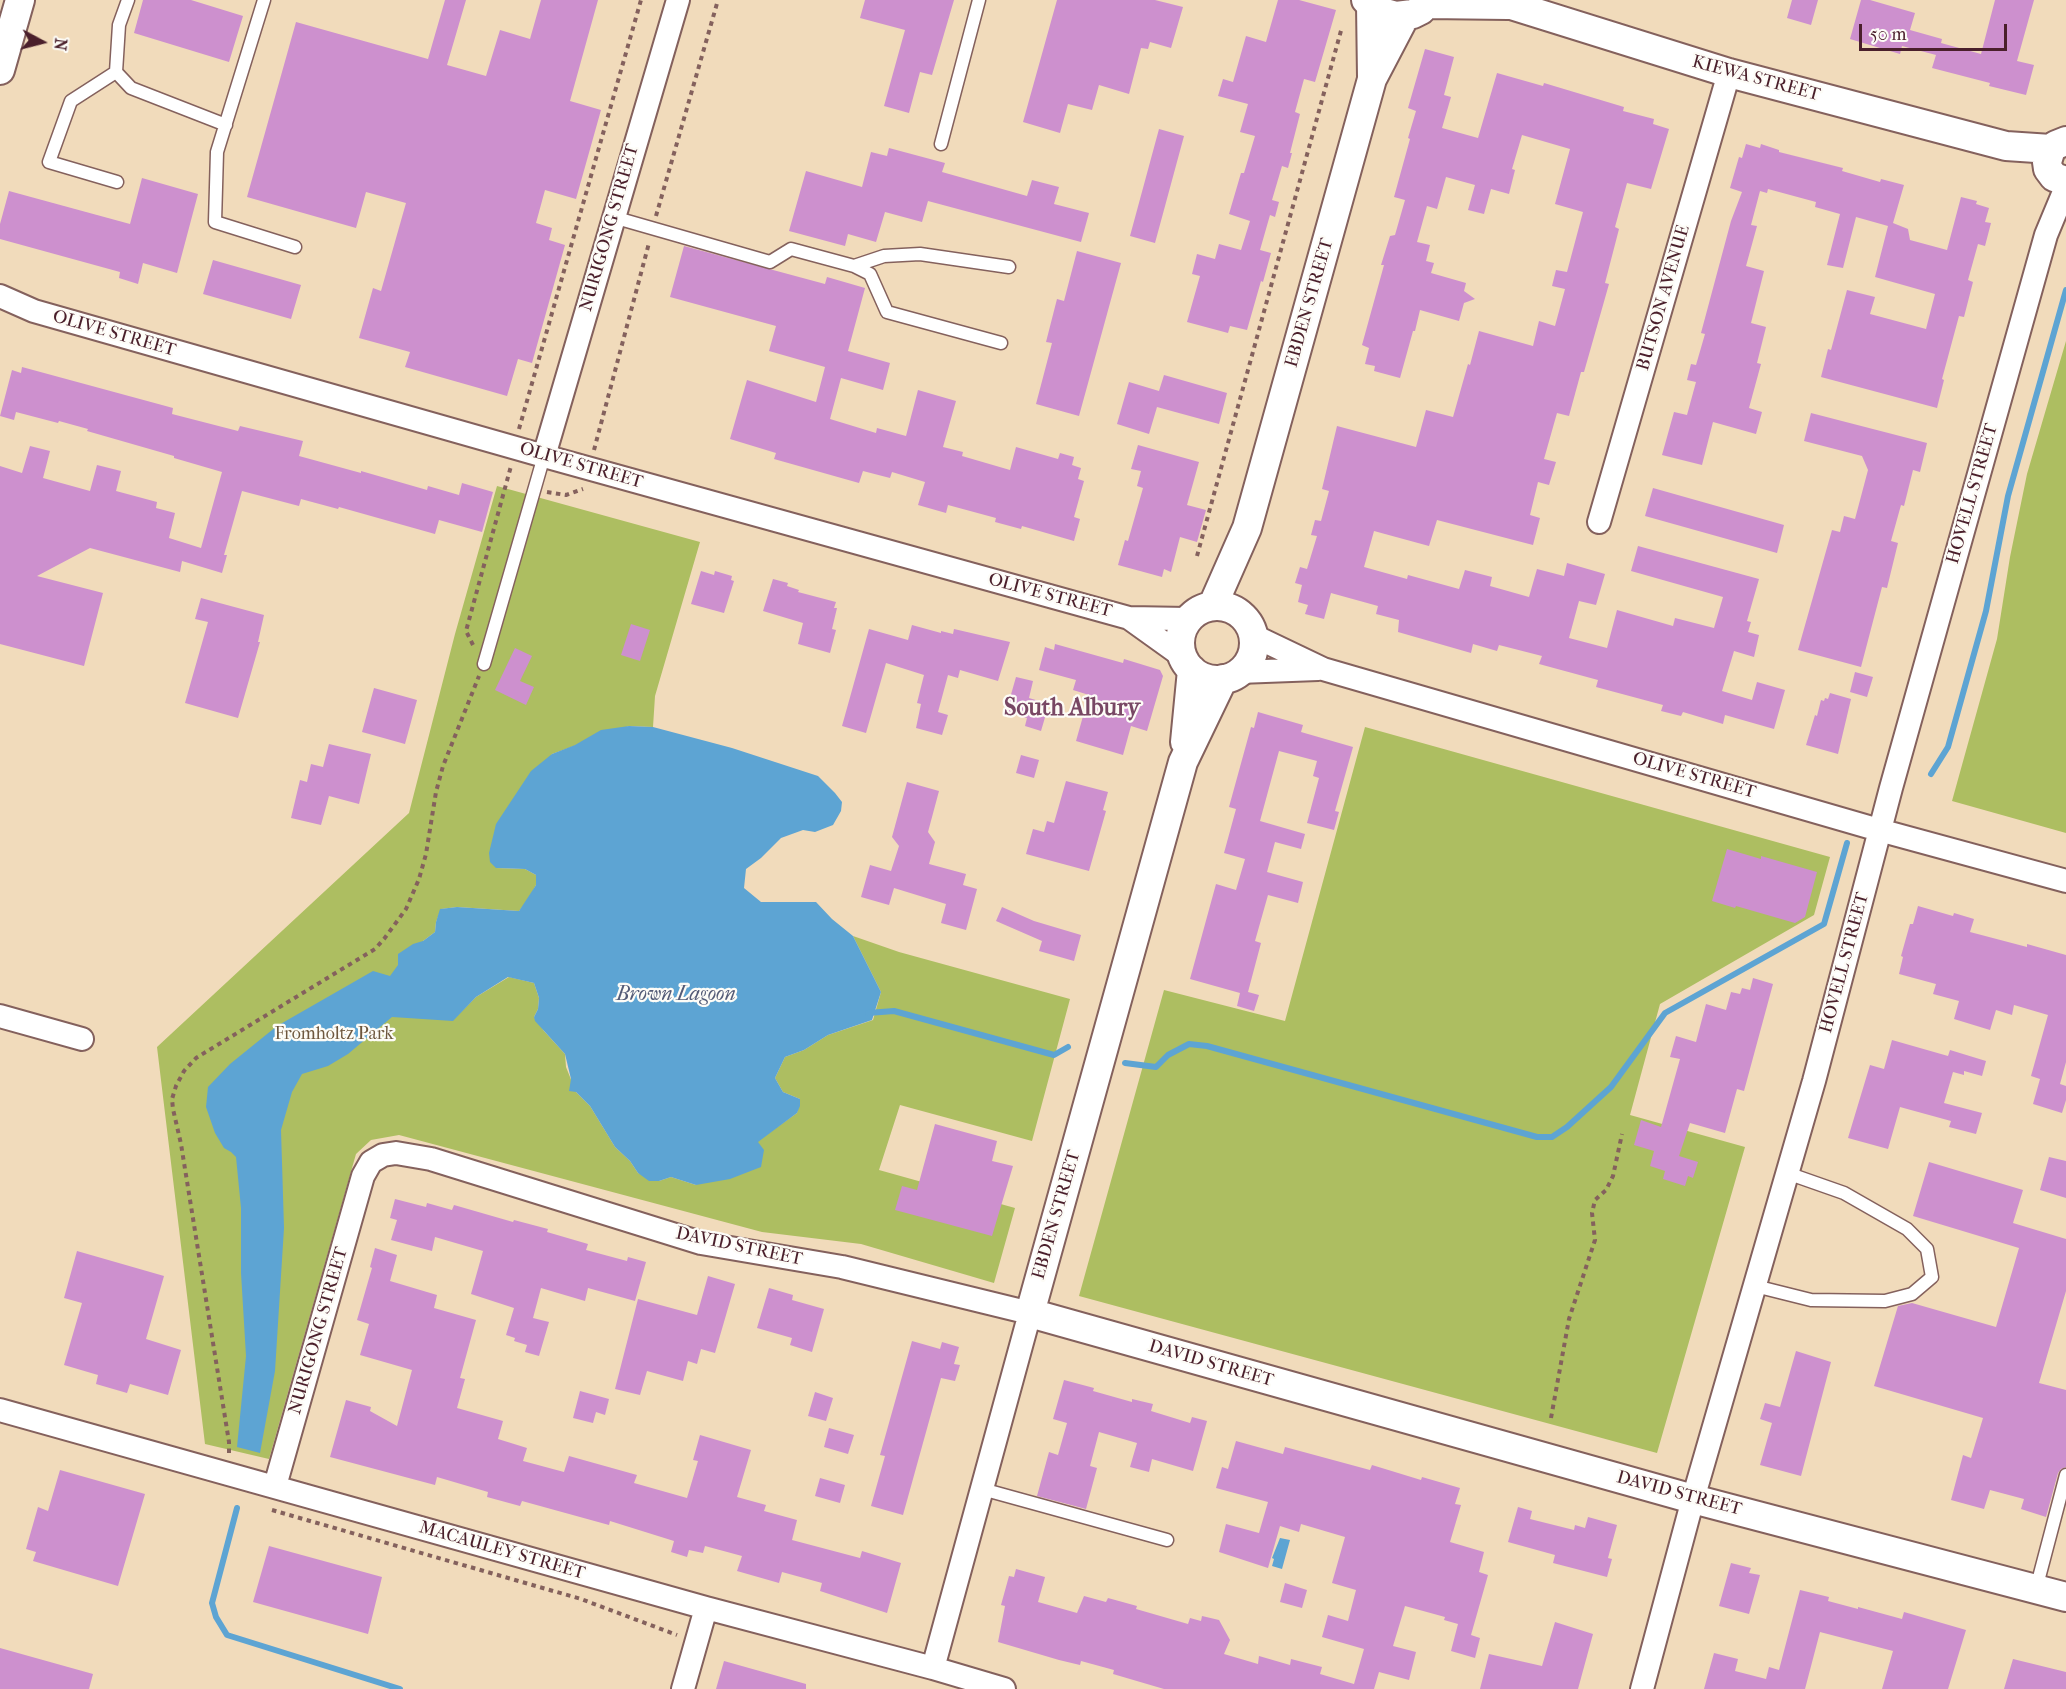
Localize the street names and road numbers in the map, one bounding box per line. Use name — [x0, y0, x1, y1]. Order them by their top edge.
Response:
street label: KIEWA STREET — [1690, 52, 1822, 106]
street label: NURIGONG STREET — [576, 142, 644, 314]
street label: BUTSON AVENUE — [1633, 223, 1695, 373]
street label: EBDEN STREET — [1281, 236, 1339, 370]
street label: OLIVE STREET — [50, 306, 178, 362]
street label: HOVELL STREET — [1943, 421, 2003, 567]
street label: OLIVE STREET — [517, 438, 645, 494]
street label: OLIVE STREET — [986, 569, 1114, 623]
street label: OLIVE STREET — [1630, 748, 1758, 804]
street label: HOVELL STREET — [1816, 890, 1874, 1036]
street label: EBDEN STREET — [1028, 1148, 1086, 1282]
street label: DAVID STREET — [674, 1223, 804, 1271]
street label: NURIGONG STREET — [285, 1245, 353, 1417]
street label: DAVID STREET — [1146, 1336, 1276, 1392]
street label: DAVID STREET — [1614, 1467, 1744, 1521]
street label: MACAULEY STREET — [417, 1517, 587, 1585]

